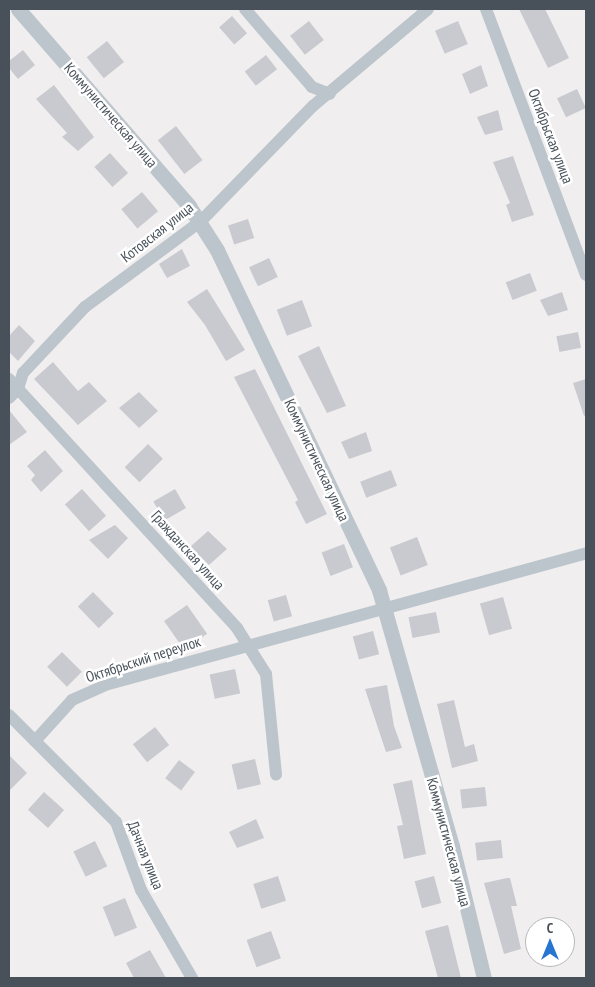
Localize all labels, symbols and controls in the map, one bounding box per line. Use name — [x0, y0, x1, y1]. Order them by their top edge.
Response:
street label: Коммунистическая улица — [61, 59, 161, 171]
street label: Октябрьская улица — [525, 86, 577, 186]
street label: Котовская улица — [117, 198, 197, 266]
street label: Коммунистическая улица — [281, 396, 353, 524]
street label: Гражданская улица — [148, 507, 228, 593]
street label: Октябрьский переулок — [83, 632, 203, 686]
street label: Коммунистическая улица — [423, 775, 475, 909]
street label: Дачная улица — [124, 818, 168, 892]
north arrow — [525, 917, 575, 967]
text: С — [547, 919, 553, 937]

